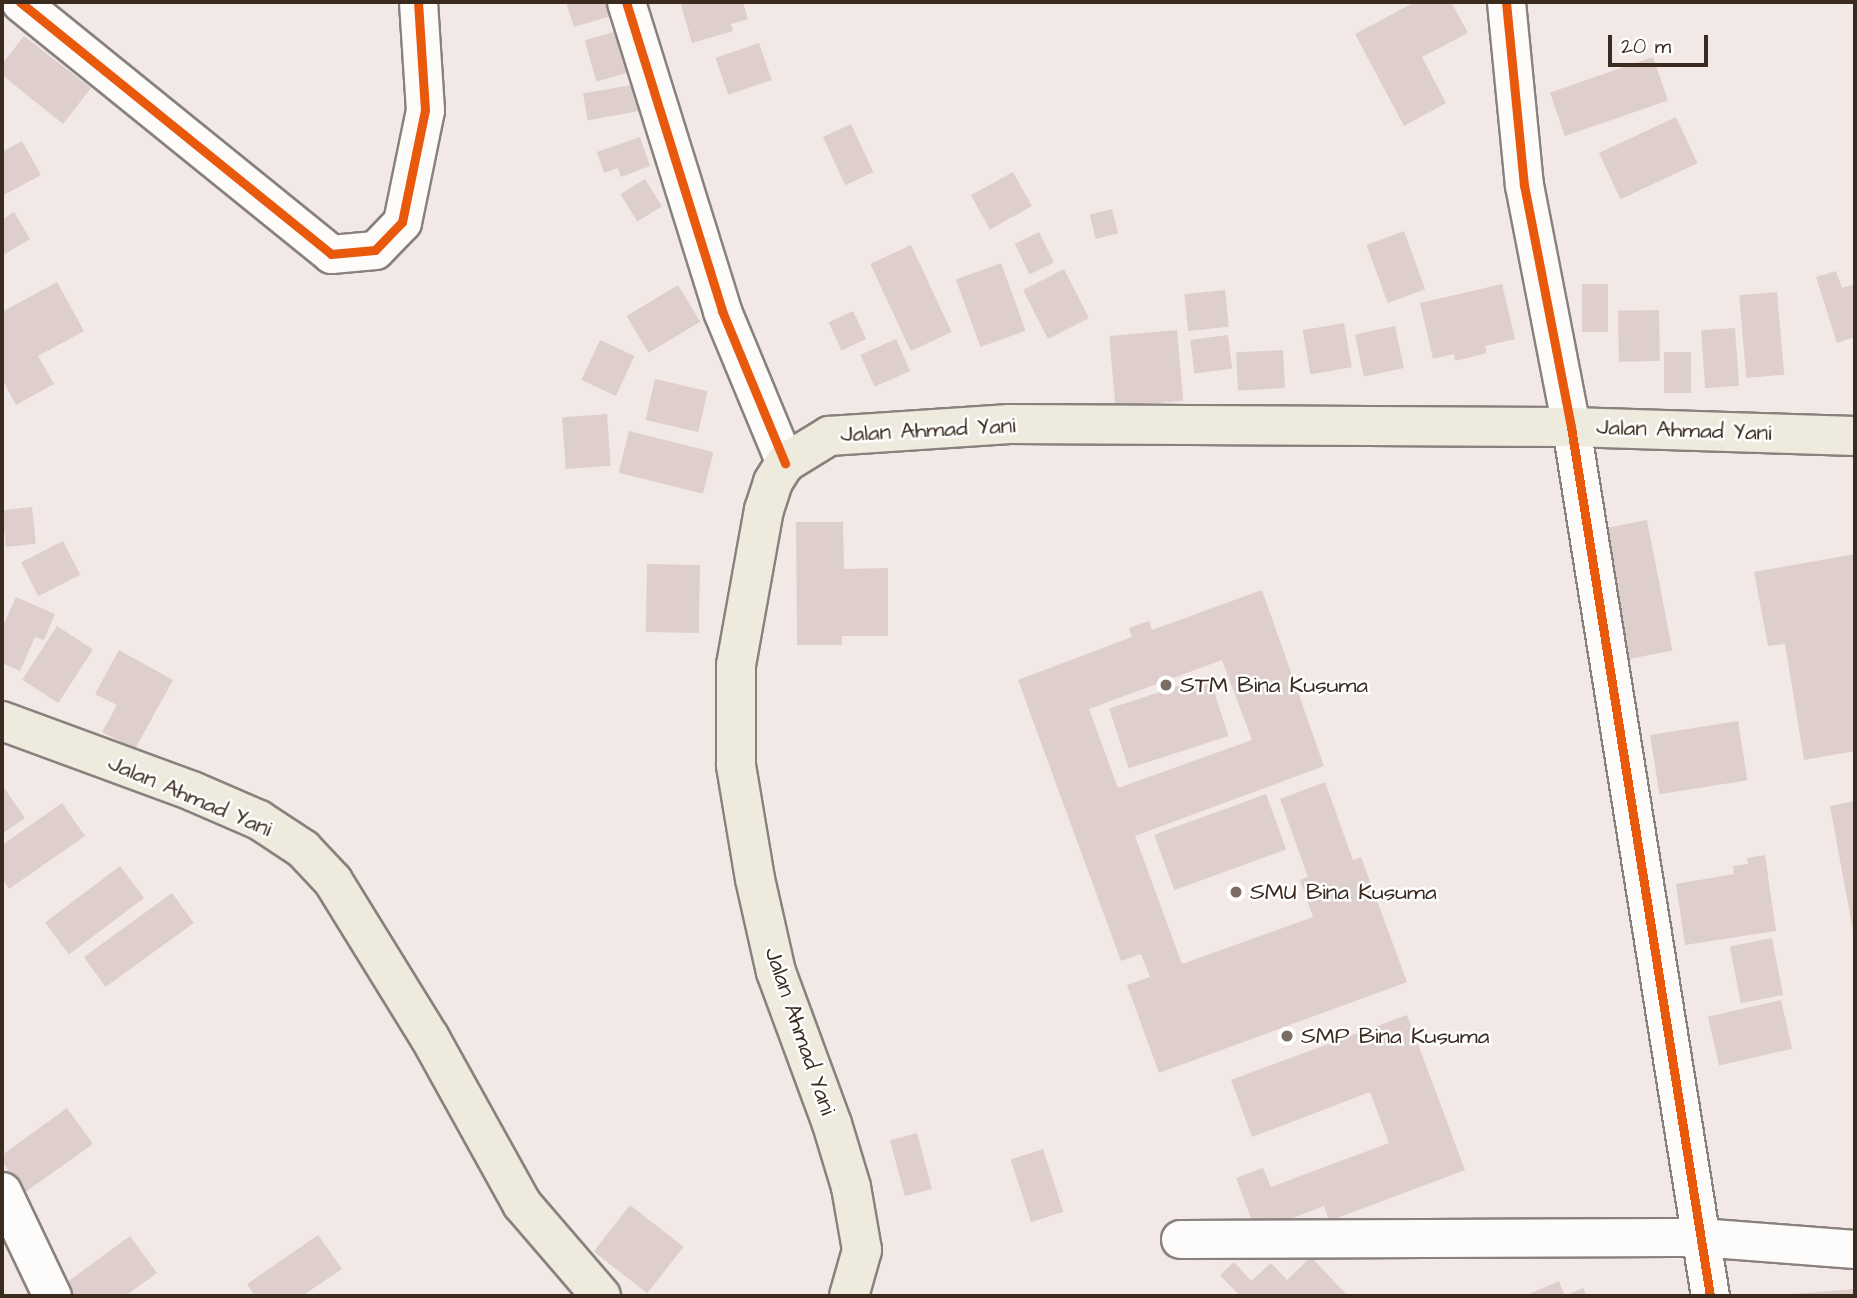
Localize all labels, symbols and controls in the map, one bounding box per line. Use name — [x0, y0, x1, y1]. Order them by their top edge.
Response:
scale bar — [1612, 21, 1712, 65]
text: 20 m — [1621, 32, 1671, 61]
street label: Jalan Ahmad Yani — [840, 412, 1016, 448]
street label: Jalan Ahmad Yani — [1596, 413, 1772, 447]
place label: STM Bina Kusuma — [1180, 671, 1368, 699]
marker: STM Bina Kusuma — [1158, 677, 1174, 693]
street label: Jalan Ahmad Yani — [104, 749, 276, 843]
place label: SMU Bina Kusuma — [1250, 878, 1437, 906]
marker: SMU Bina Kusuma — [1228, 884, 1244, 900]
street label: Jalan Ahmad Yani — [758, 943, 842, 1119]
place label: SMP Bina Kusuma — [1301, 1022, 1489, 1050]
marker: SMP Bina Kusuma — [1279, 1028, 1295, 1044]

